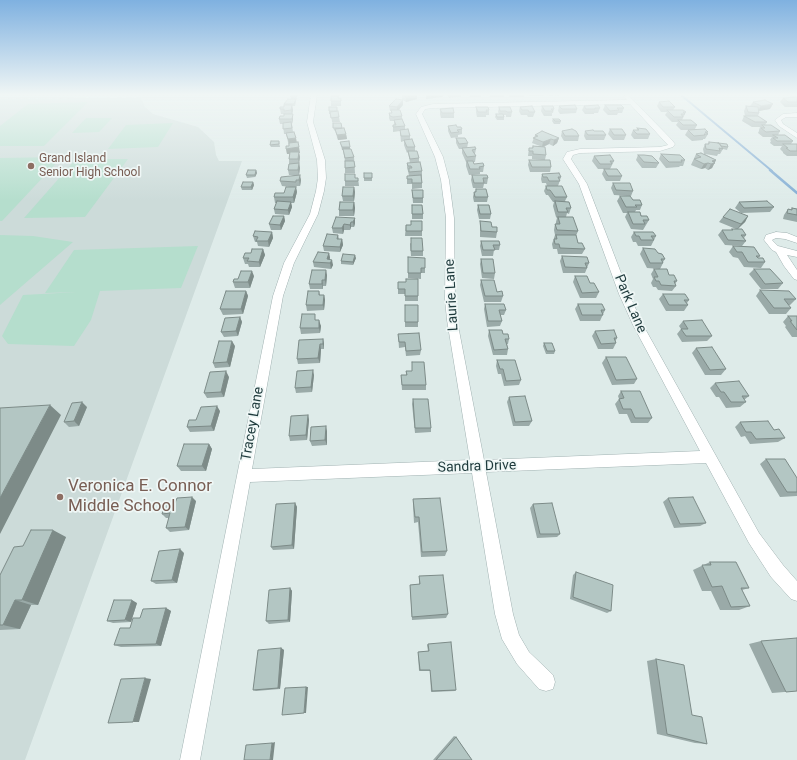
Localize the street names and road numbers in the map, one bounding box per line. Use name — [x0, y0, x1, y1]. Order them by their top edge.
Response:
street label: Laurie Lane — [442, 258, 462, 332]
street label: Park Lane — [610, 272, 650, 336]
street label: Tracey Lane — [238, 386, 268, 462]
street label: Sandra Drive — [437, 457, 517, 477]

